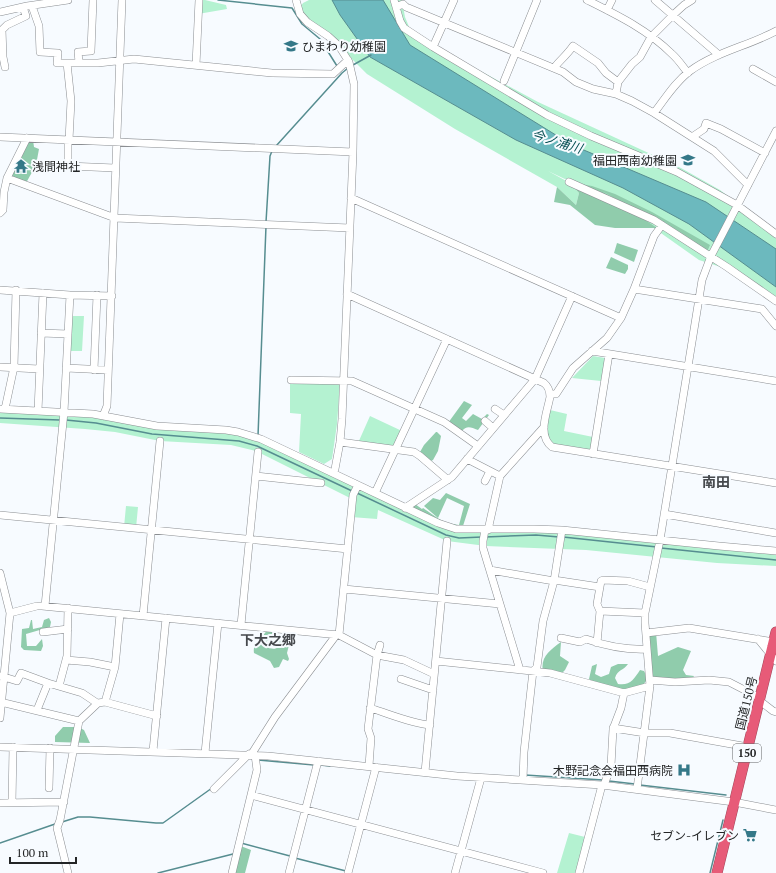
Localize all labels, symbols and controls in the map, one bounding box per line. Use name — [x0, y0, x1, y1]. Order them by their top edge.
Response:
school or university icon: ひまわり幼稚園 — [283, 38, 299, 54]
place label: ひまわり幼稚園 — [302, 39, 386, 54]
water label: 今ノ浦川 — [529, 125, 586, 158]
school or university icon: 福田西南幼稚園 — [680, 152, 696, 168]
place label: 福田西南幼稚園 — [593, 153, 677, 168]
temple icon: 浅間神社 — [13, 158, 29, 174]
place label: 浅間神社 — [32, 159, 80, 174]
district label: 南田 — [702, 472, 730, 491]
district label: 下大之郷 — [240, 630, 296, 649]
street label: 国道150号 — [732, 674, 760, 732]
road number: 150 — [733, 744, 761, 762]
hospital icon: 木野記念会福田西病院 — [676, 762, 692, 778]
place label: 木野記念会福田西病院 — [553, 763, 673, 778]
supermarket icon: セブン-イレブン — [742, 827, 758, 843]
place label: セブン-イレブン — [650, 828, 739, 843]
scale bar — [10, 839, 76, 865]
text: 100 m — [16, 845, 49, 860]

